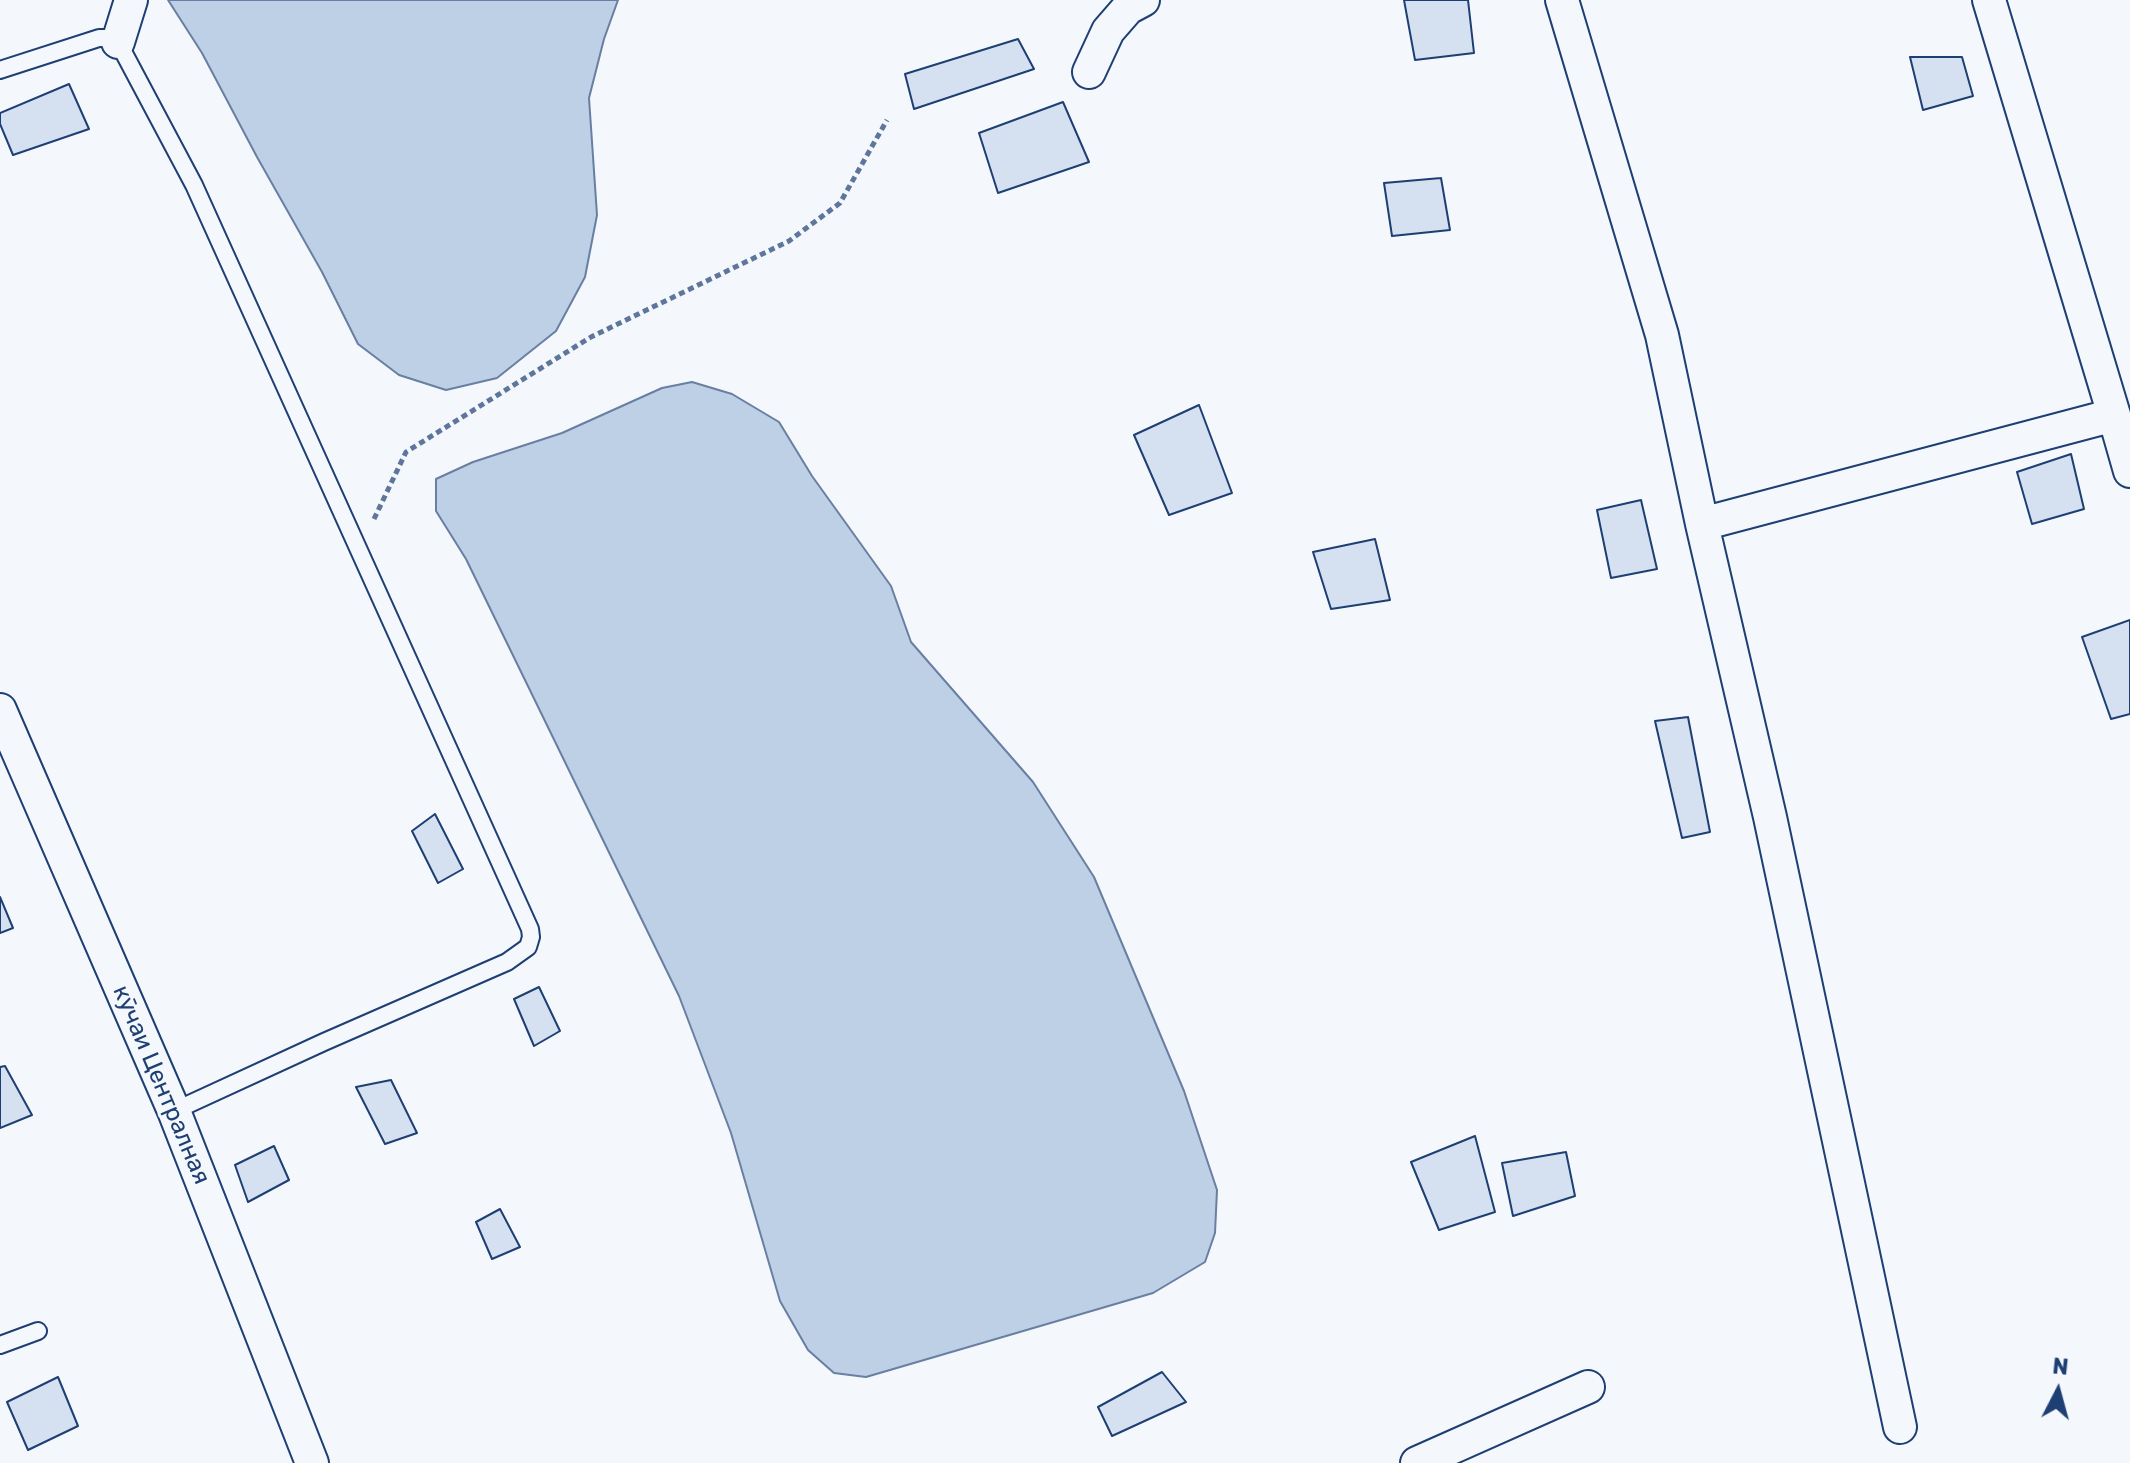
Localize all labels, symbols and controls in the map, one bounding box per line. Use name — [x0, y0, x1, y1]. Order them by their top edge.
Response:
street label: кӯчаи Централная — [106, 981, 216, 1189]
north arrow — [2018, 1351, 2098, 1431]
text: N — [2051, 1352, 2070, 1381]

